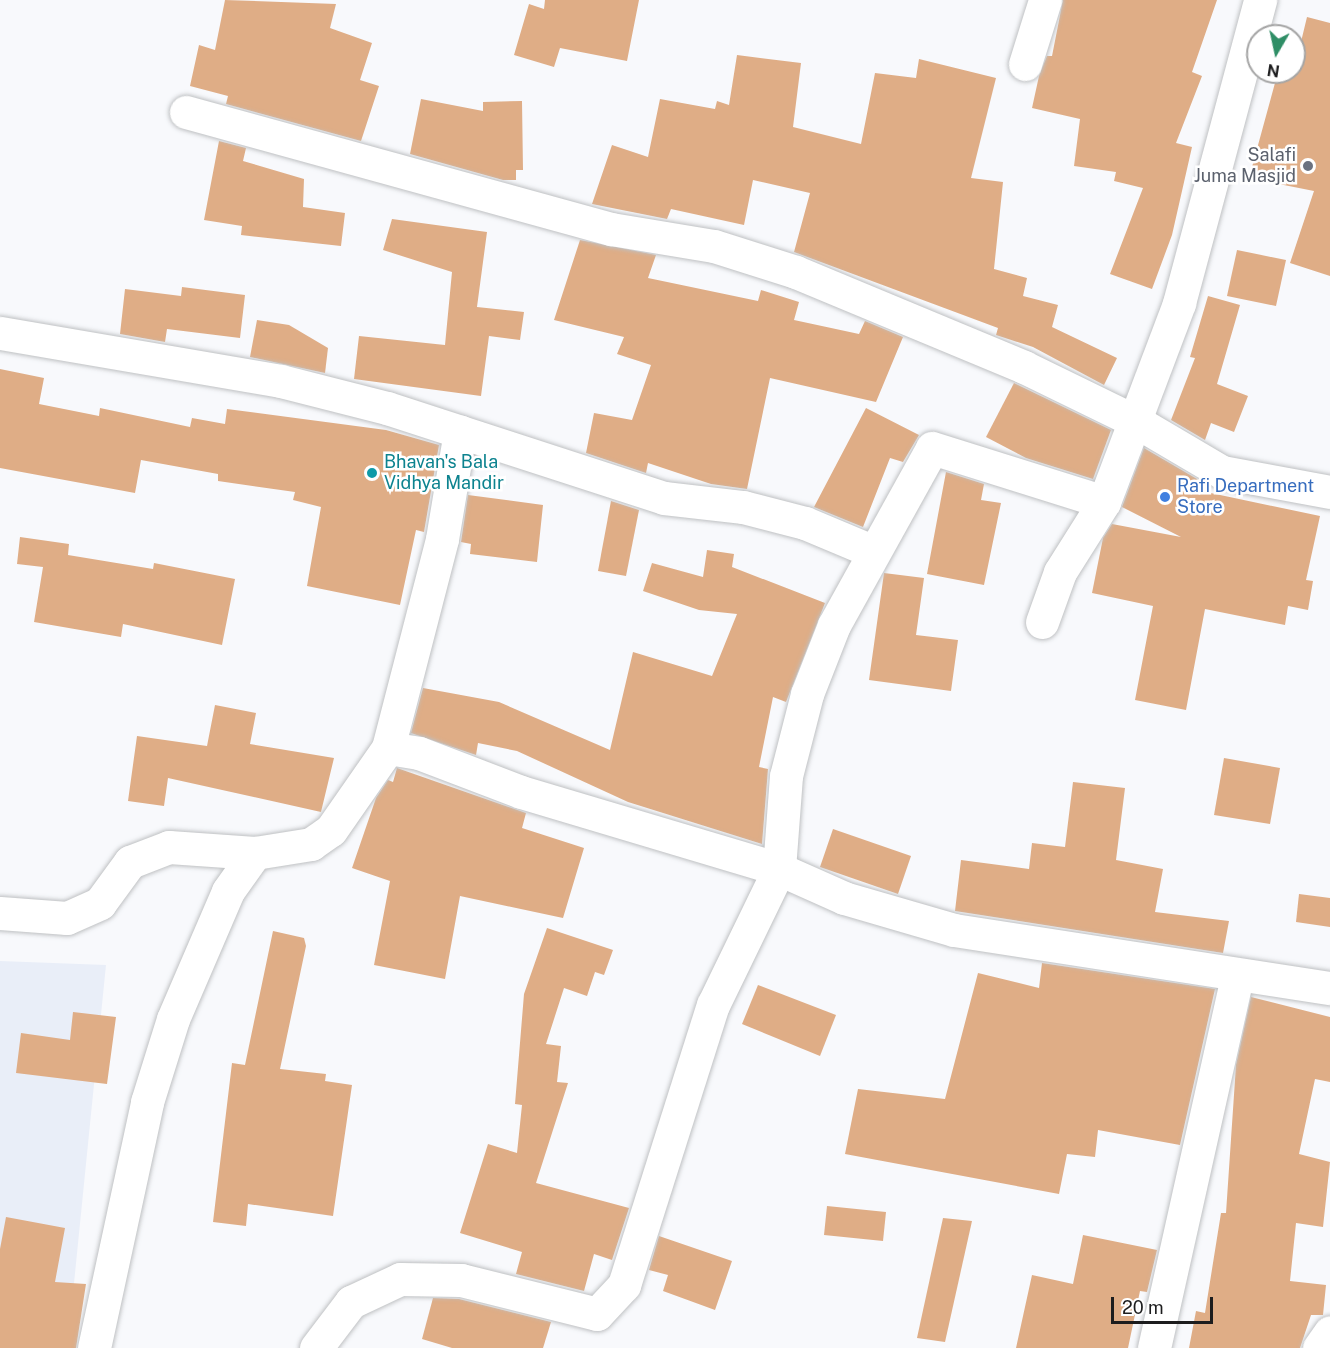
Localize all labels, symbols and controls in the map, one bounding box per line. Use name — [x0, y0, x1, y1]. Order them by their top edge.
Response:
north arrow — [1246, 24, 1306, 84]
text: N — [1266, 60, 1281, 81]
place label: Salafi Juma Masjid — [1194, 145, 1296, 188]
marker: Salafi Juma Masjid — [1301, 159, 1315, 173]
place label: Bhavan's Bala Vidhya Mandir — [384, 452, 504, 494]
marker: Bhavan's Bala Vidhya Mandir — [365, 466, 379, 480]
place label: Rafi Department Store — [1177, 476, 1314, 518]
marker: Rafi Department Store — [1158, 490, 1172, 504]
scale bar — [1114, 1285, 1216, 1323]
text: 20 m — [1122, 1297, 1164, 1318]

